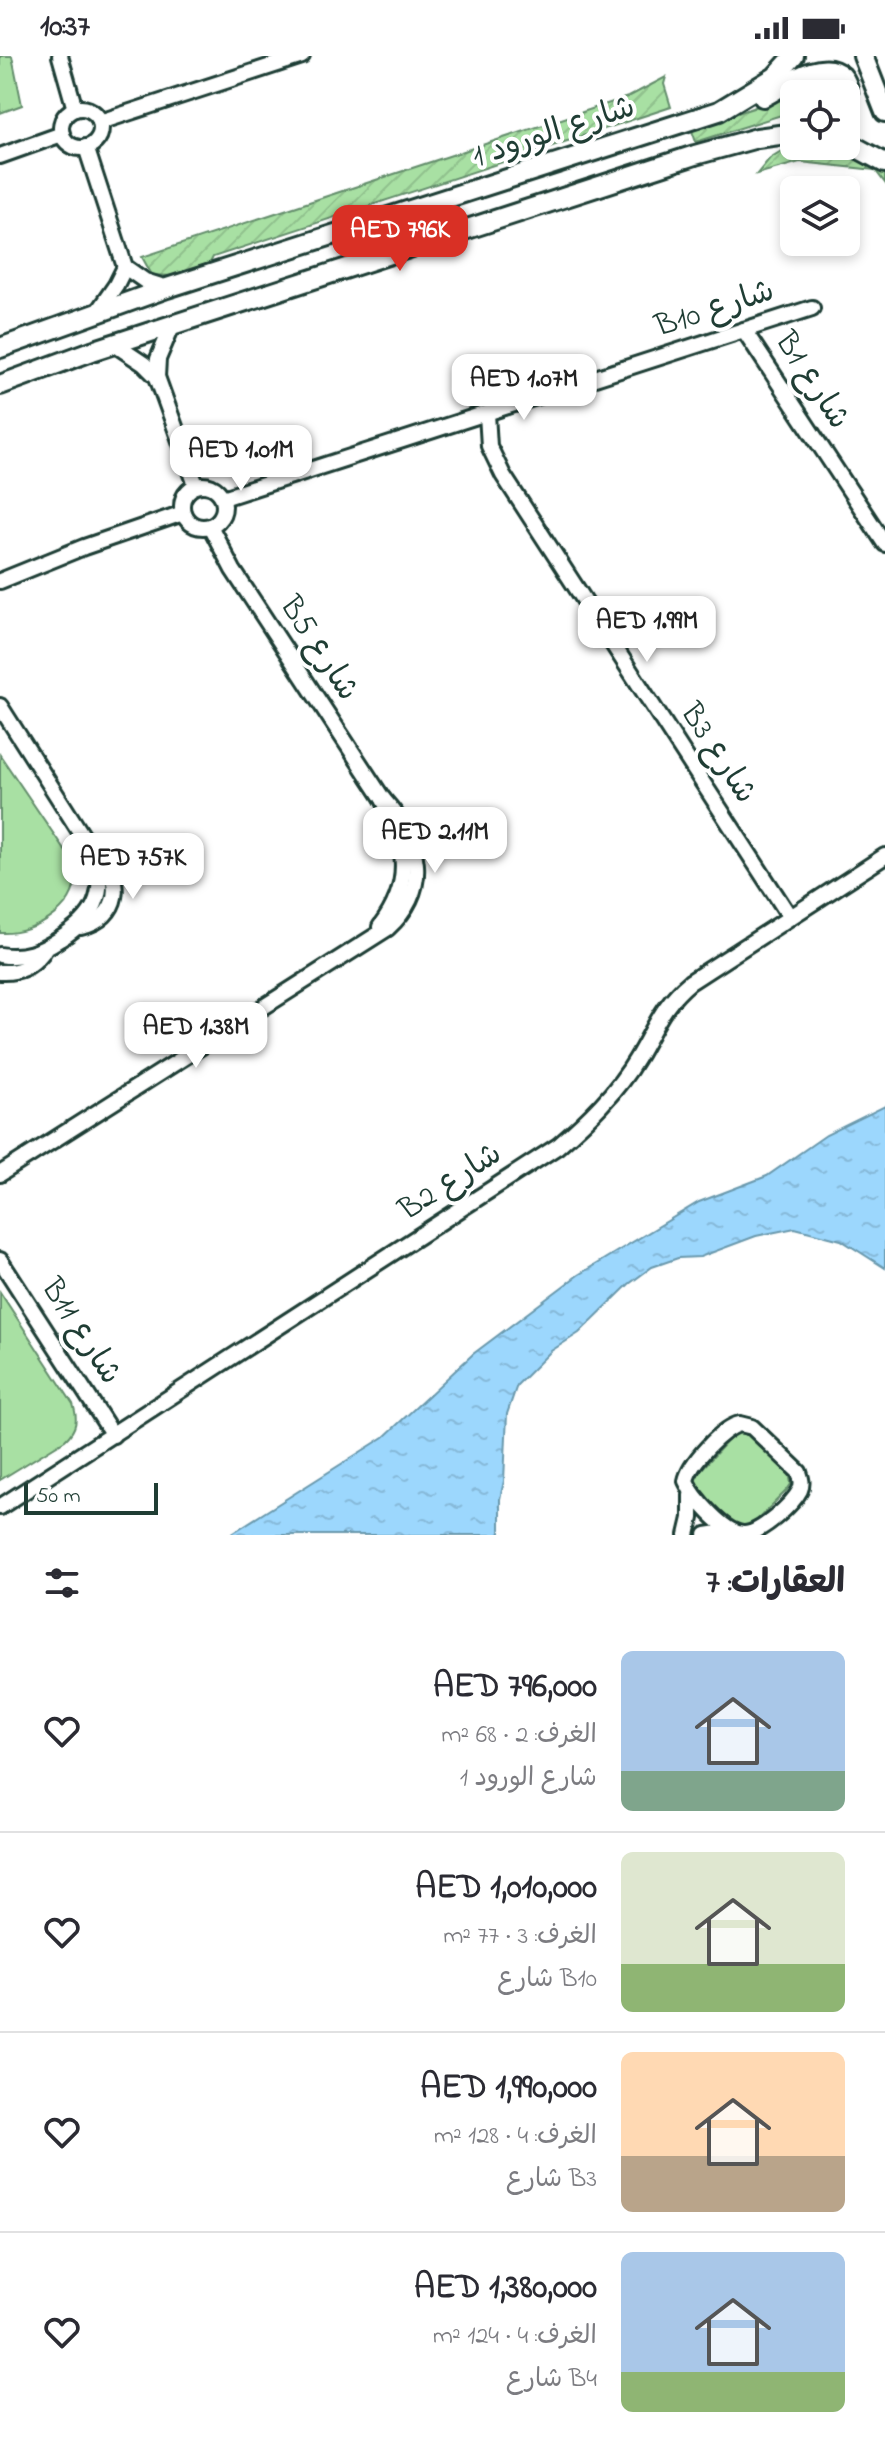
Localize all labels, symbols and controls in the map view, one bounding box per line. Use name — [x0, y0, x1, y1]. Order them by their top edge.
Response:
text: 10:37 — [40, 6, 90, 50]
map controls — [780, 80, 860, 256]
button: locate — [780, 80, 860, 160]
street label: شارع الورود 1 — [466, 85, 642, 181]
button: layers — [780, 176, 860, 256]
pin: AED 796K — [317, 205, 483, 273]
text: AED 796K — [350, 212, 450, 250]
street label: B10 شارع — [648, 269, 781, 352]
street label: B1 شارع — [761, 322, 860, 439]
pin: AED 1.07M — [432, 354, 616, 422]
text: AED 1.07M — [470, 361, 578, 399]
pin: AED 1.01M — [149, 425, 333, 493]
text: AED 1.01M — [188, 432, 294, 470]
street label: B5 شارع — [266, 586, 370, 711]
pin: AED 1.99M — [555, 596, 739, 664]
text: AED 1.99M — [596, 603, 698, 641]
street label: B3 شارع — [666, 693, 767, 814]
pin: AED 2.11M — [343, 807, 527, 875]
text: AED 2.11M — [381, 814, 489, 852]
pin: AED 757K — [50, 833, 216, 901]
text: AED 757K — [80, 840, 186, 878]
pin: AED 1.38M — [104, 1002, 288, 1070]
text: AED 1.38M — [142, 1009, 250, 1047]
street label: B2 شارع — [389, 1132, 512, 1234]
street label: B11 شارع — [27, 1268, 132, 1395]
scale bar — [24, 1479, 158, 1515]
text: 50 m — [36, 1481, 81, 1513]
text: العقارات: 7 — [706, 1559, 845, 1609]
icon: filters — [40, 1561, 84, 1605]
text: AED 796,000 — [433, 1663, 597, 1713]
icon: home — [685, 1683, 781, 1779]
icon: heart — [40, 1709, 84, 1753]
text: الغرف: 2 · 68 m² — [441, 1717, 597, 1755]
text: شارع الورود 1 — [460, 1760, 597, 1798]
text: AED 1,010,000 — [415, 1864, 597, 1914]
icon: home — [685, 1884, 781, 1980]
icon: heart — [40, 1910, 84, 1954]
text: الغرف: 3 · 77 m² — [443, 1918, 597, 1956]
text: B10 شارع — [497, 1961, 597, 1999]
text: AED 1,990,000 — [420, 2064, 597, 2114]
icon: home — [685, 2084, 781, 2180]
icon: heart — [40, 2110, 84, 2154]
text: الغرف: 4 · 128 m² — [434, 2118, 597, 2156]
text: B3 شارع — [506, 2161, 597, 2199]
text: AED 1,380,000 — [414, 2264, 597, 2314]
icon: home — [685, 2284, 781, 2380]
icon: heart — [40, 2310, 84, 2354]
text: الغرف: 4 · 124 m² — [433, 2318, 597, 2356]
text: B4 شارع — [506, 2361, 597, 2399]

